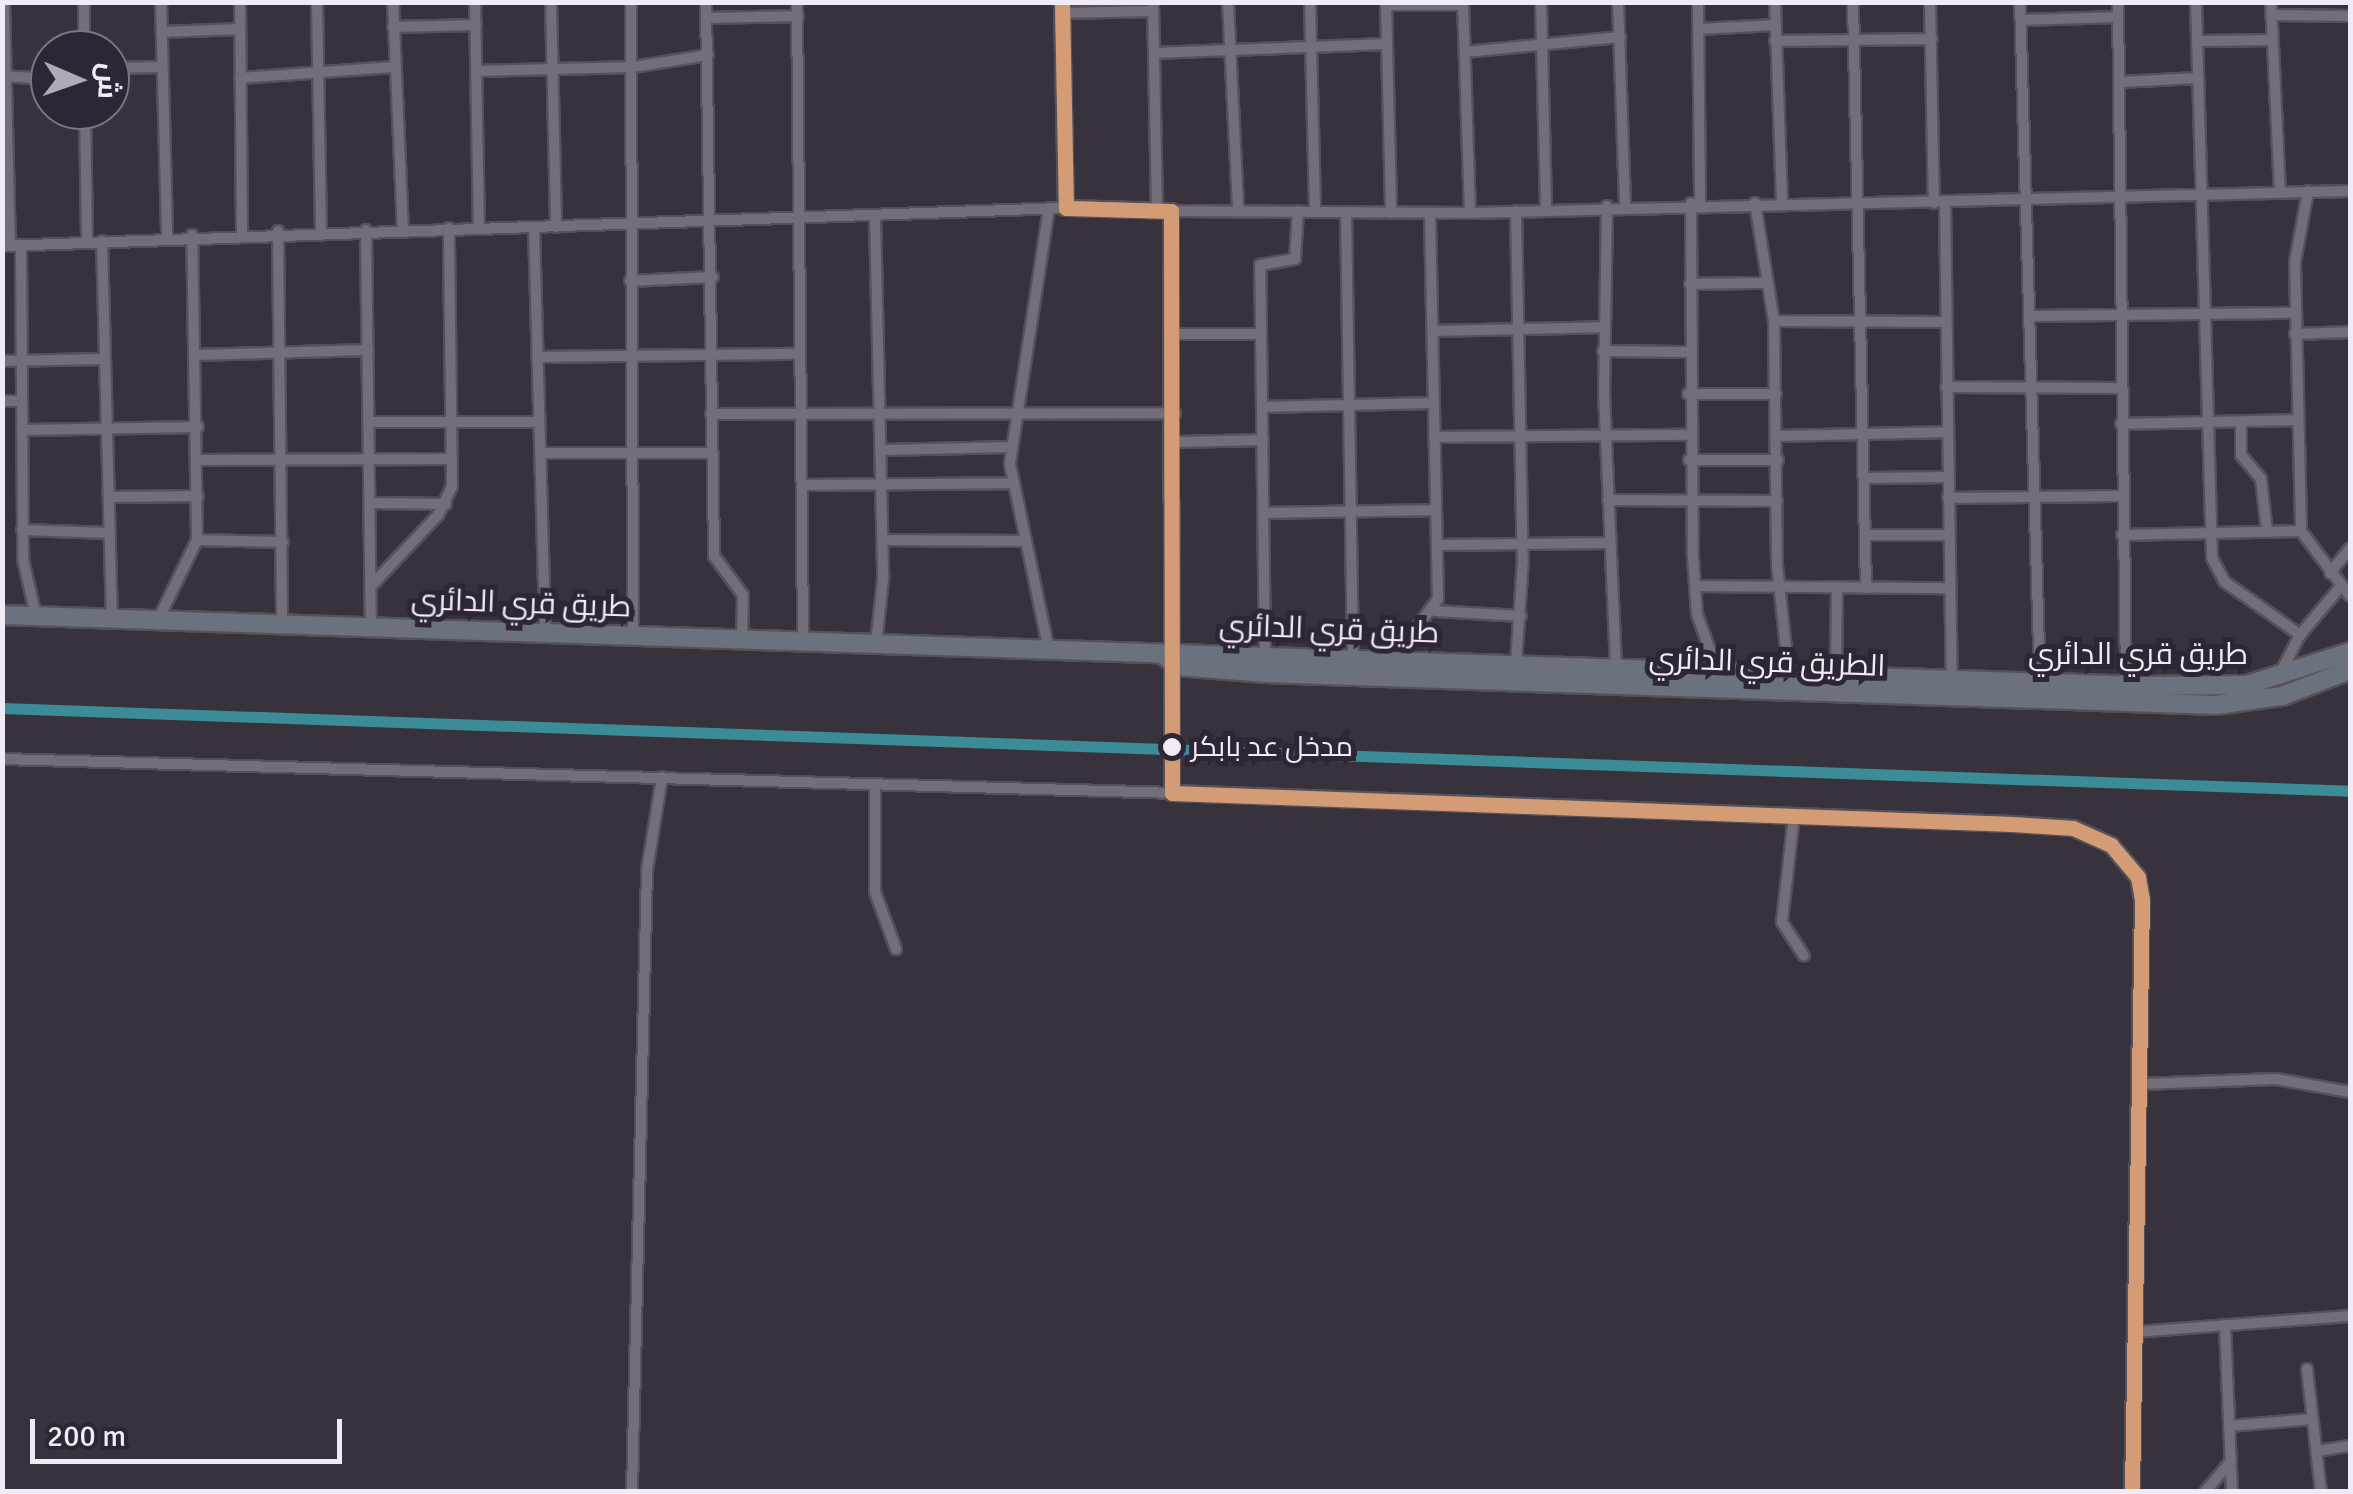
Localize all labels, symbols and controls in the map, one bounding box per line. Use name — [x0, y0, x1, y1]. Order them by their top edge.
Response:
north arrow — [30, 30, 130, 130]
text: ش — [90, 62, 126, 100]
street label: طريق قري الدائري — [410, 582, 632, 626]
street label: طريق قري الدائري — [1218, 608, 1440, 652]
street label: طريق قري الدائري — [2028, 637, 2248, 673]
street label: الطريق قري الدائري — [1648, 641, 1886, 685]
place label: مدخل عد بابكر — [1191, 730, 1353, 764]
marker: مدخل عد بابكر — [1162, 737, 1182, 757]
scale bar — [35, 1399, 348, 1461]
text: 200 m — [47, 1418, 126, 1455]

